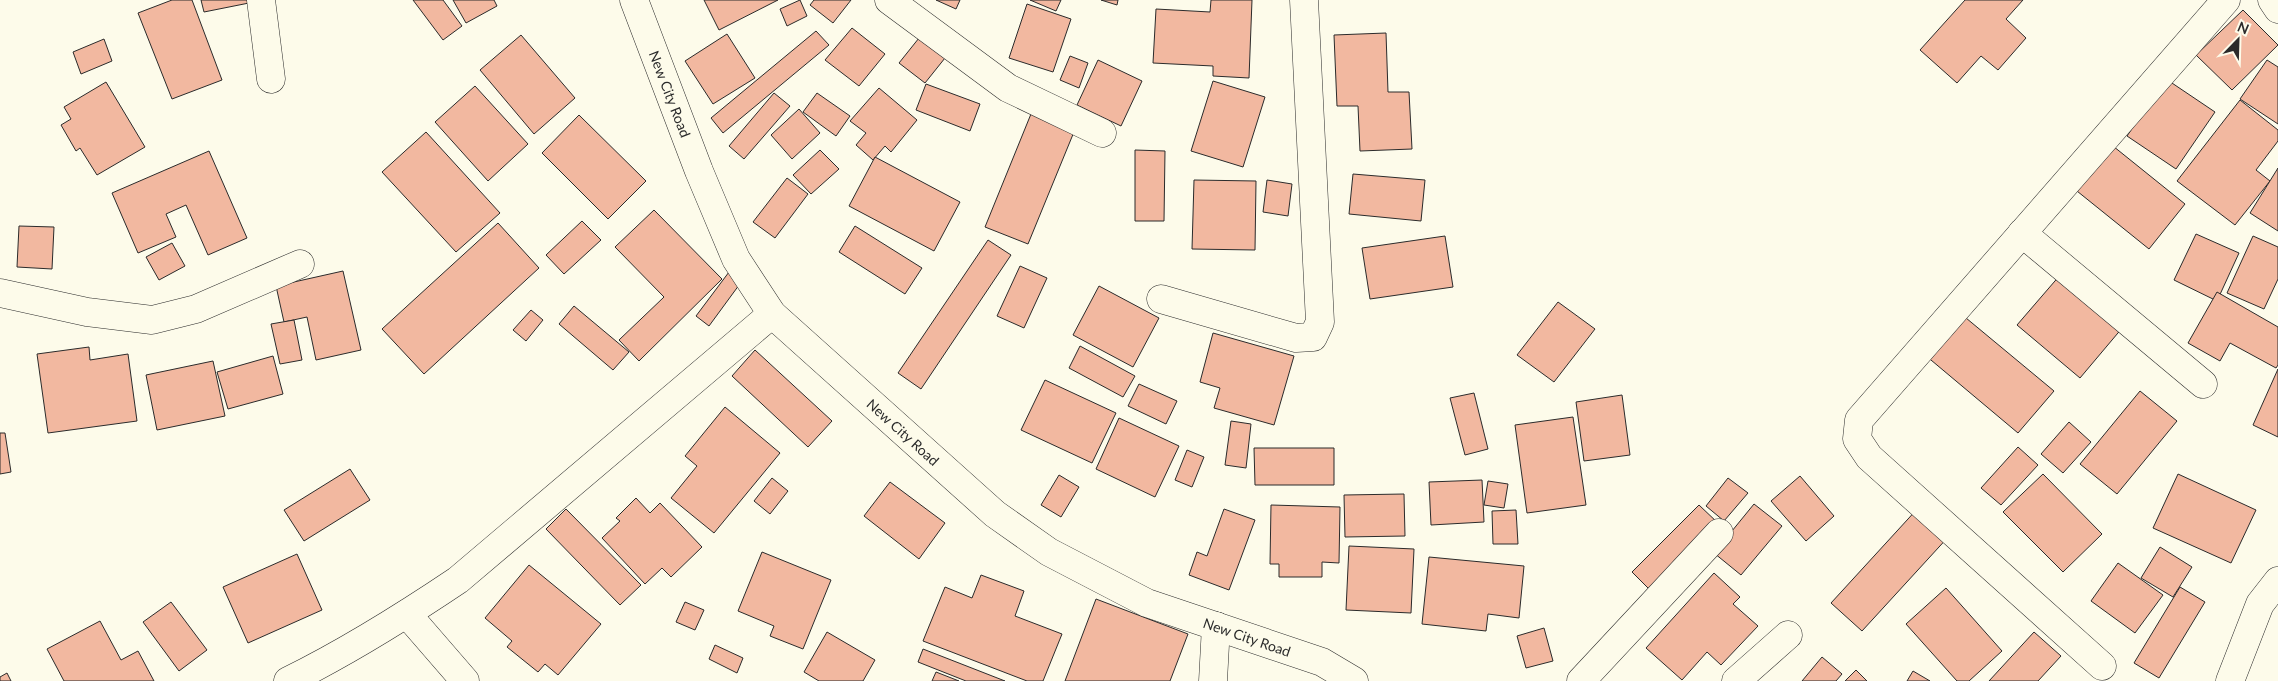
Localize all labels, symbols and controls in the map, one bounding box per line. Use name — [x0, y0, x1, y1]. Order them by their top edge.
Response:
north arrow — [2213, 15, 2263, 65]
text: N — [2235, 18, 2252, 38]
street label: New City Road — [646, 48, 694, 140]
street label: New City Road — [863, 395, 943, 469]
street label: New City Road — [1201, 614, 1293, 660]

